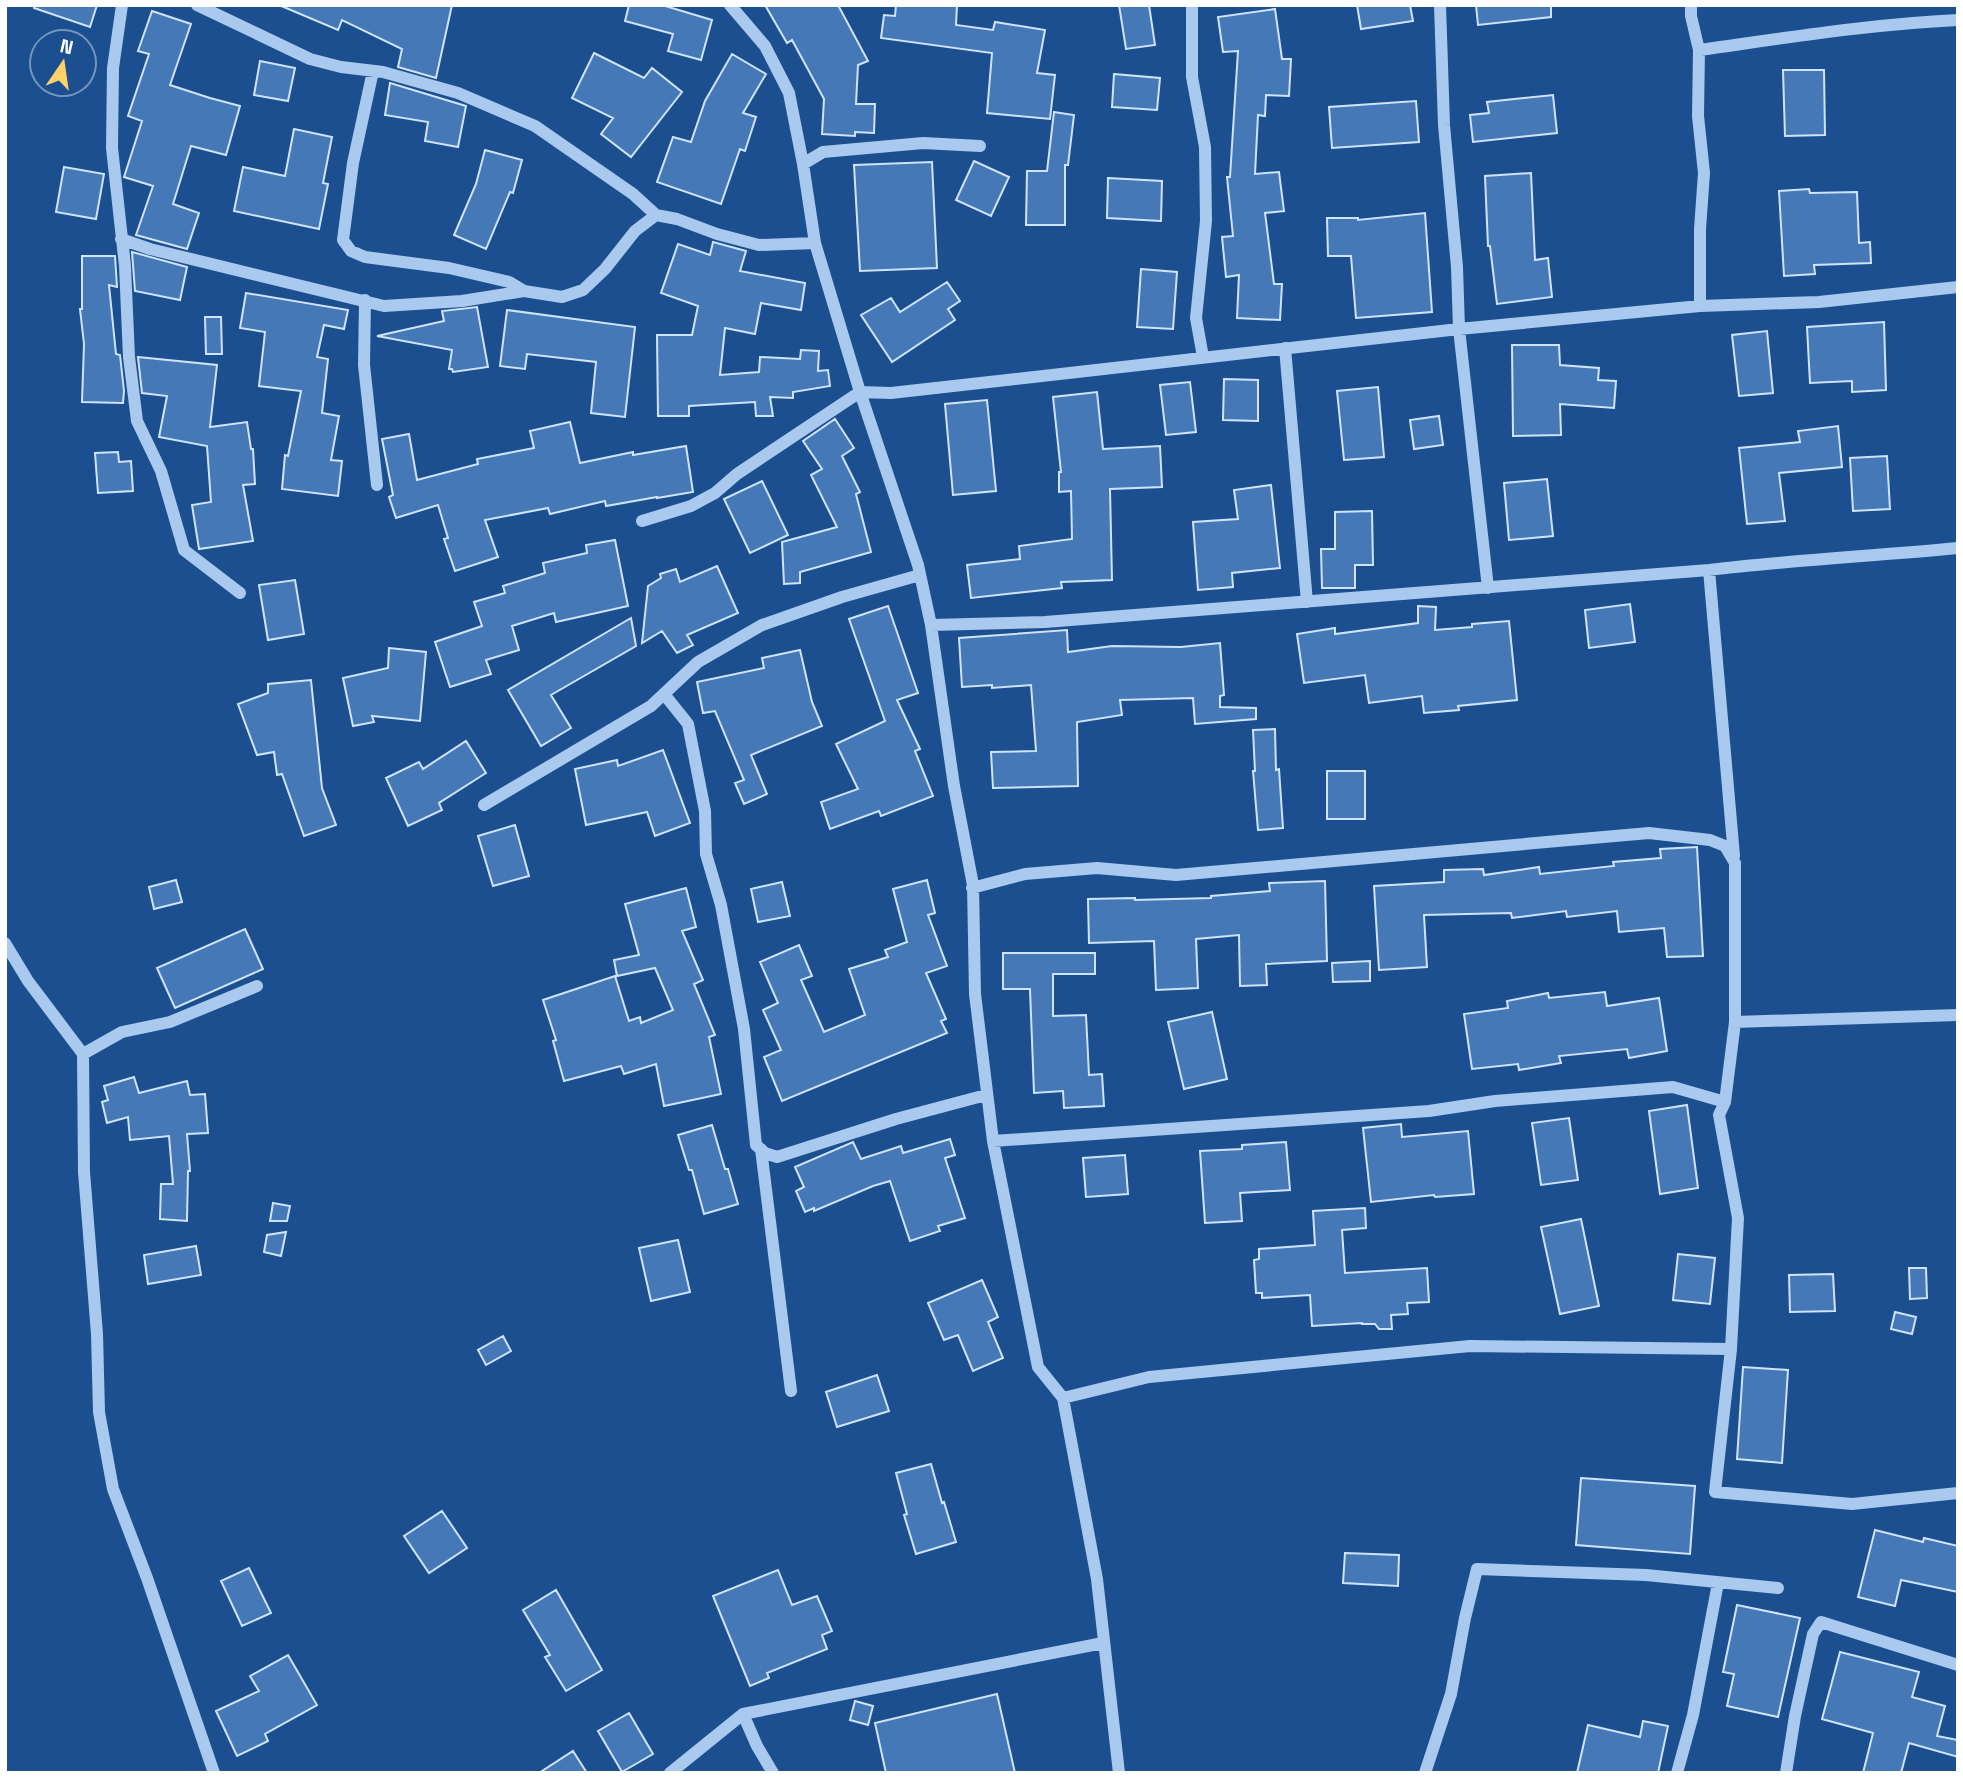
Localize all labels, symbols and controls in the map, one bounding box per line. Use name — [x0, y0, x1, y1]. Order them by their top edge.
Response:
north arrow — [28, 28, 98, 98]
text: N — [58, 33, 76, 61]

